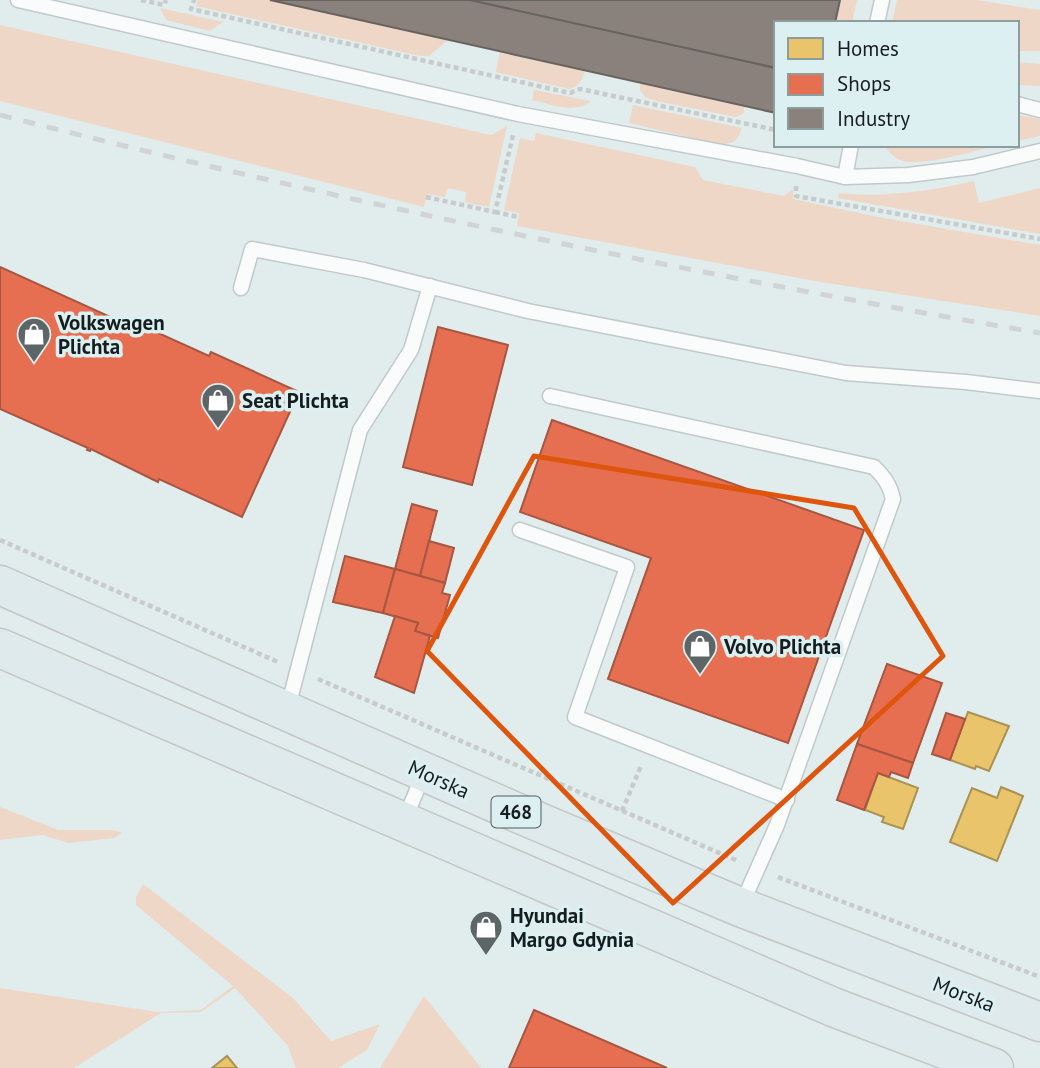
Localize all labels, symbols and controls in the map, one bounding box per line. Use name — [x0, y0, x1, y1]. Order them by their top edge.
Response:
legend — [774, 21, 1019, 147]
text: Homes — [837, 35, 899, 62]
text: Shops — [837, 70, 891, 97]
text: Industry — [837, 105, 910, 132]
place label: Volkswagen Plichta — [57, 309, 165, 360]
shop icon: Volkswagen Plichta — [15, 315, 53, 364]
shop icon: Seat Plichta — [199, 381, 237, 430]
place label: Seat Plichta — [242, 387, 349, 414]
shop icon: Volvo Plichta — [681, 627, 719, 676]
place label: Volvo Plichta — [723, 633, 841, 660]
street label: Morska — [404, 754, 474, 804]
road number: 468 — [491, 796, 540, 828]
place label: Hyundai Margo Gdynia — [510, 902, 634, 953]
shop icon: Hyundai Margo Gdynia — [467, 908, 505, 957]
street label: Morska — [929, 970, 999, 1018]

